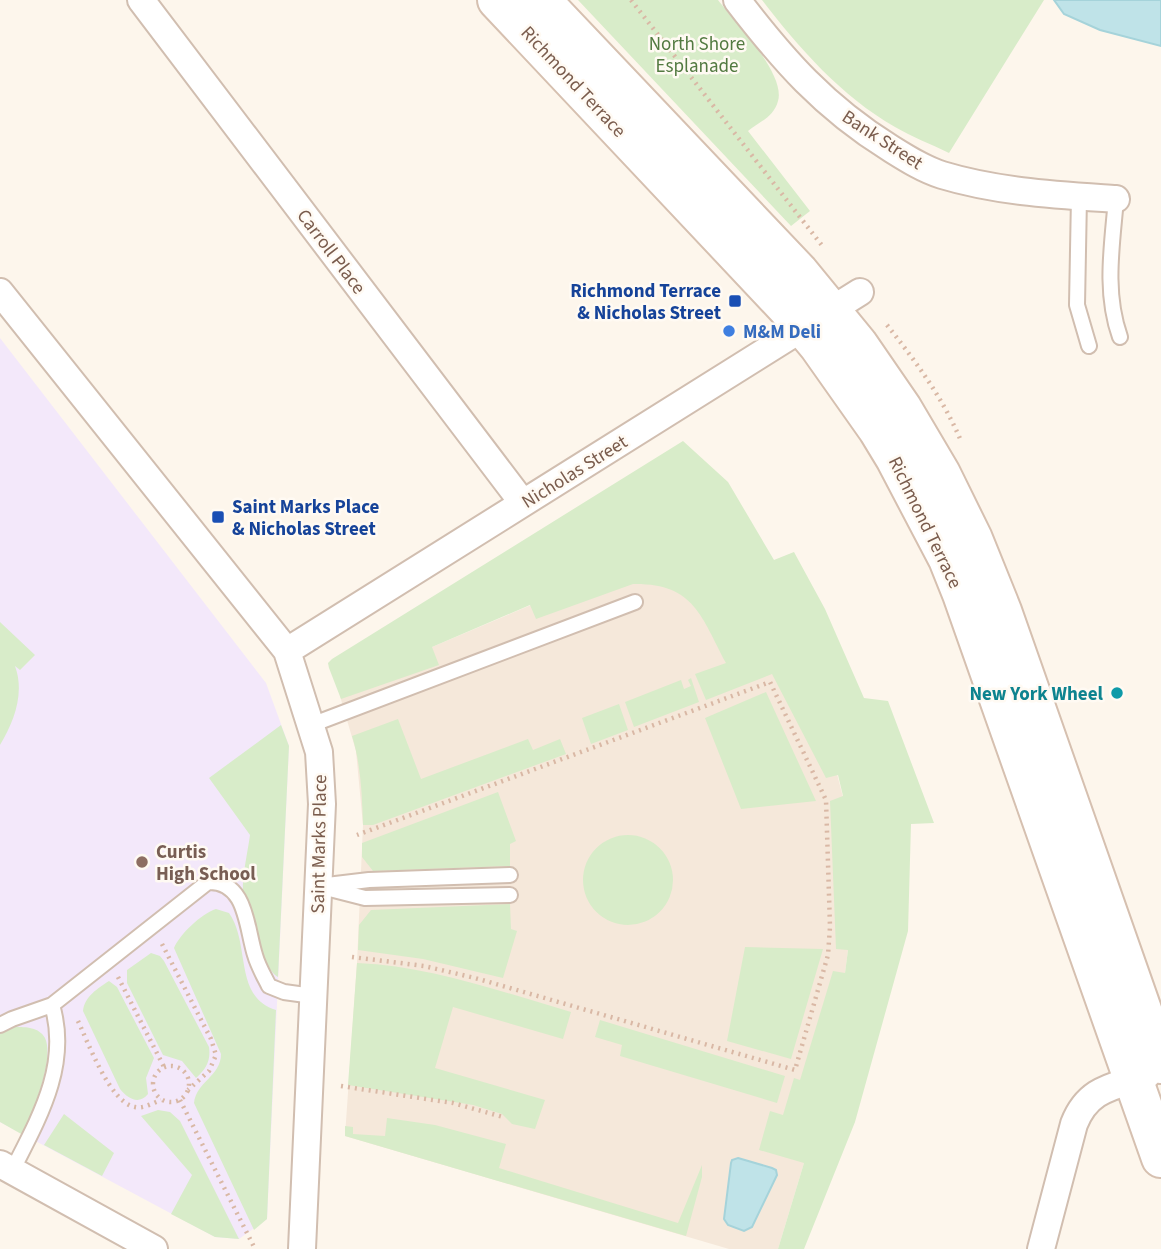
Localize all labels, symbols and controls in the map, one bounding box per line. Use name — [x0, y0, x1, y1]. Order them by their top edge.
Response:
street label: Richmond Terrace — [514, 20, 632, 144]
park label: North Shore Esplanade — [649, 31, 745, 80]
street label: Bank Street — [836, 104, 929, 177]
street label: Carroll Place — [290, 204, 372, 300]
place label: Richmond Terrace & Nicholas Street — [570, 278, 721, 327]
marker: Richmond Terrace & Nicholas Street — [727, 293, 743, 309]
place label: M&M Deli — [743, 319, 821, 346]
marker: M&M Deli — [721, 323, 737, 339]
street label: Nicholas Street — [517, 429, 633, 516]
street label: Richmond Terrace — [881, 452, 968, 593]
place label: Saint Marks Place & Nicholas Street — [232, 494, 380, 543]
marker: Saint Marks Place & Nicholas Street — [210, 509, 226, 525]
place label: New York Wheel — [969, 681, 1104, 708]
marker: New York Wheel — [1109, 685, 1125, 701]
street label: Saint Marks Place — [305, 774, 334, 914]
place label: Curtis High School — [156, 839, 256, 888]
marker: Curtis High School — [134, 854, 150, 870]

